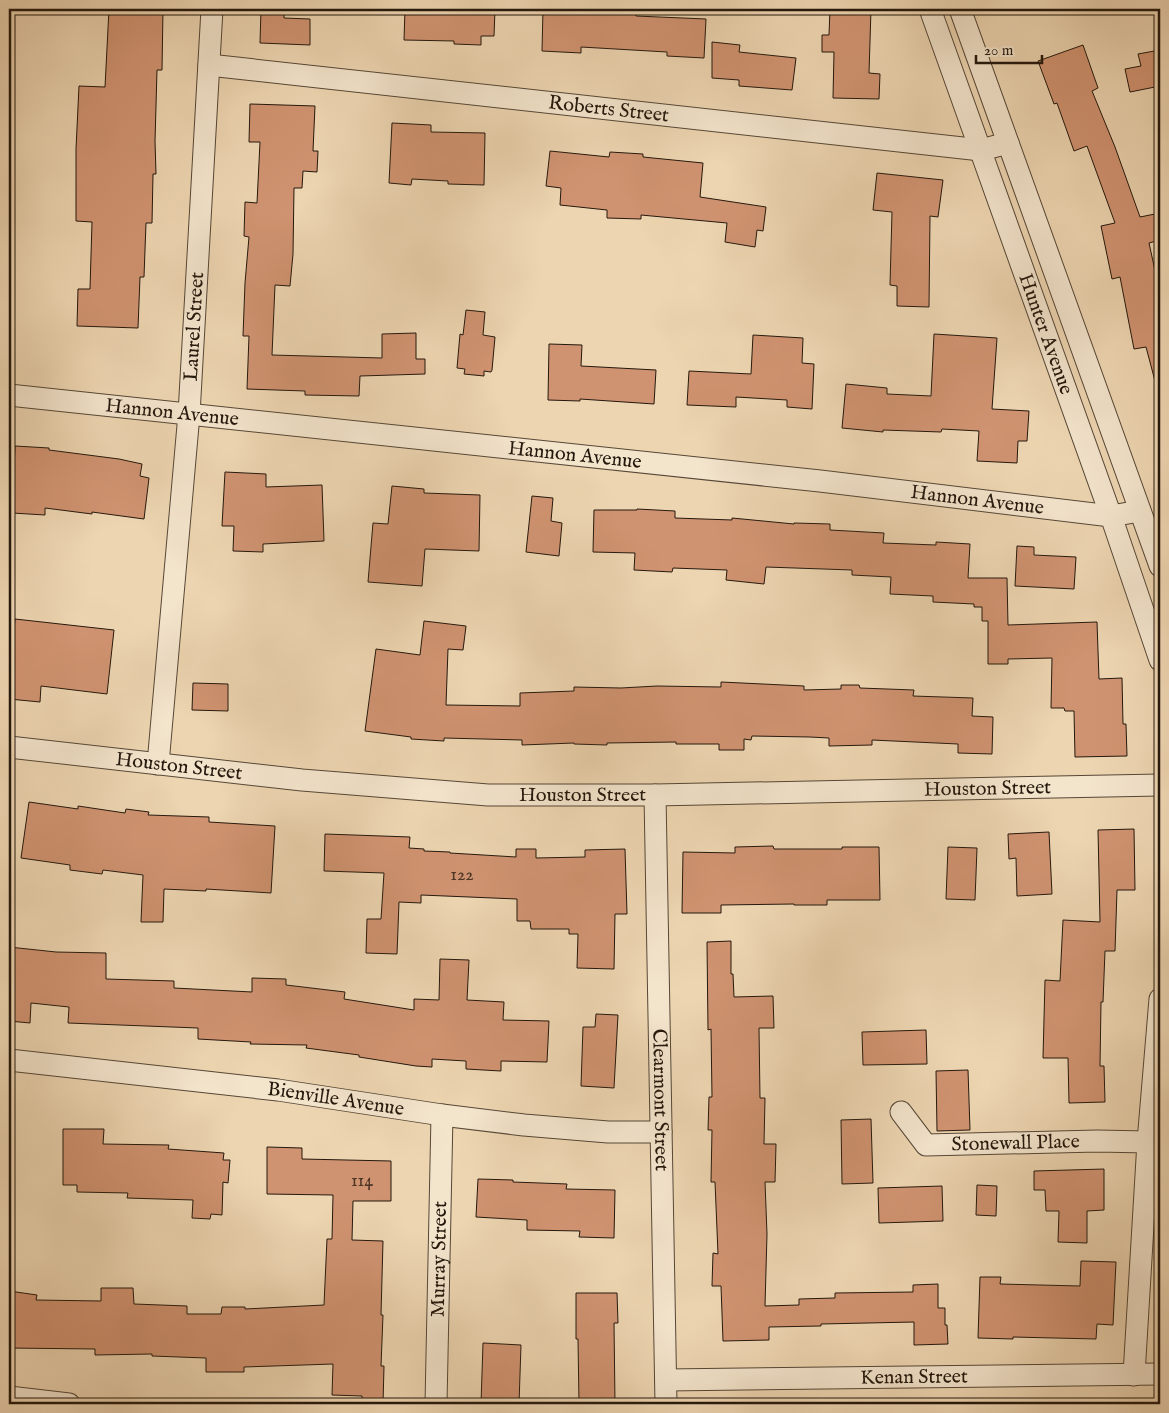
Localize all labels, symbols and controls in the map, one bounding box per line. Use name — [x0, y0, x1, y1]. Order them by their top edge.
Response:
scale bar — [976, 32, 1043, 64]
text: 20 m — [984, 41, 1014, 60]
street label: Roberts Street — [547, 90, 670, 128]
street label: Hunter Avenue — [1013, 270, 1079, 398]
street label: Laurel Street — [178, 271, 210, 382]
street label: Hannon Avenue — [104, 393, 240, 432]
street label: Hannon Avenue — [507, 436, 643, 475]
street label: Hannon Avenue — [909, 480, 1045, 520]
street label: Houston Street — [114, 747, 244, 786]
street label: Houston Street — [924, 775, 1051, 802]
street label: Houston Street — [519, 783, 646, 808]
house number: 122 — [450, 864, 474, 887]
street label: Clearmont Street — [647, 1028, 674, 1172]
street label: Bienville Avenue — [266, 1076, 406, 1122]
street label: Stonewall Place — [951, 1129, 1080, 1157]
house number: 114 — [351, 1170, 373, 1193]
street label: Murray Street — [425, 1201, 453, 1317]
street label: Kenan Street — [860, 1364, 968, 1390]

